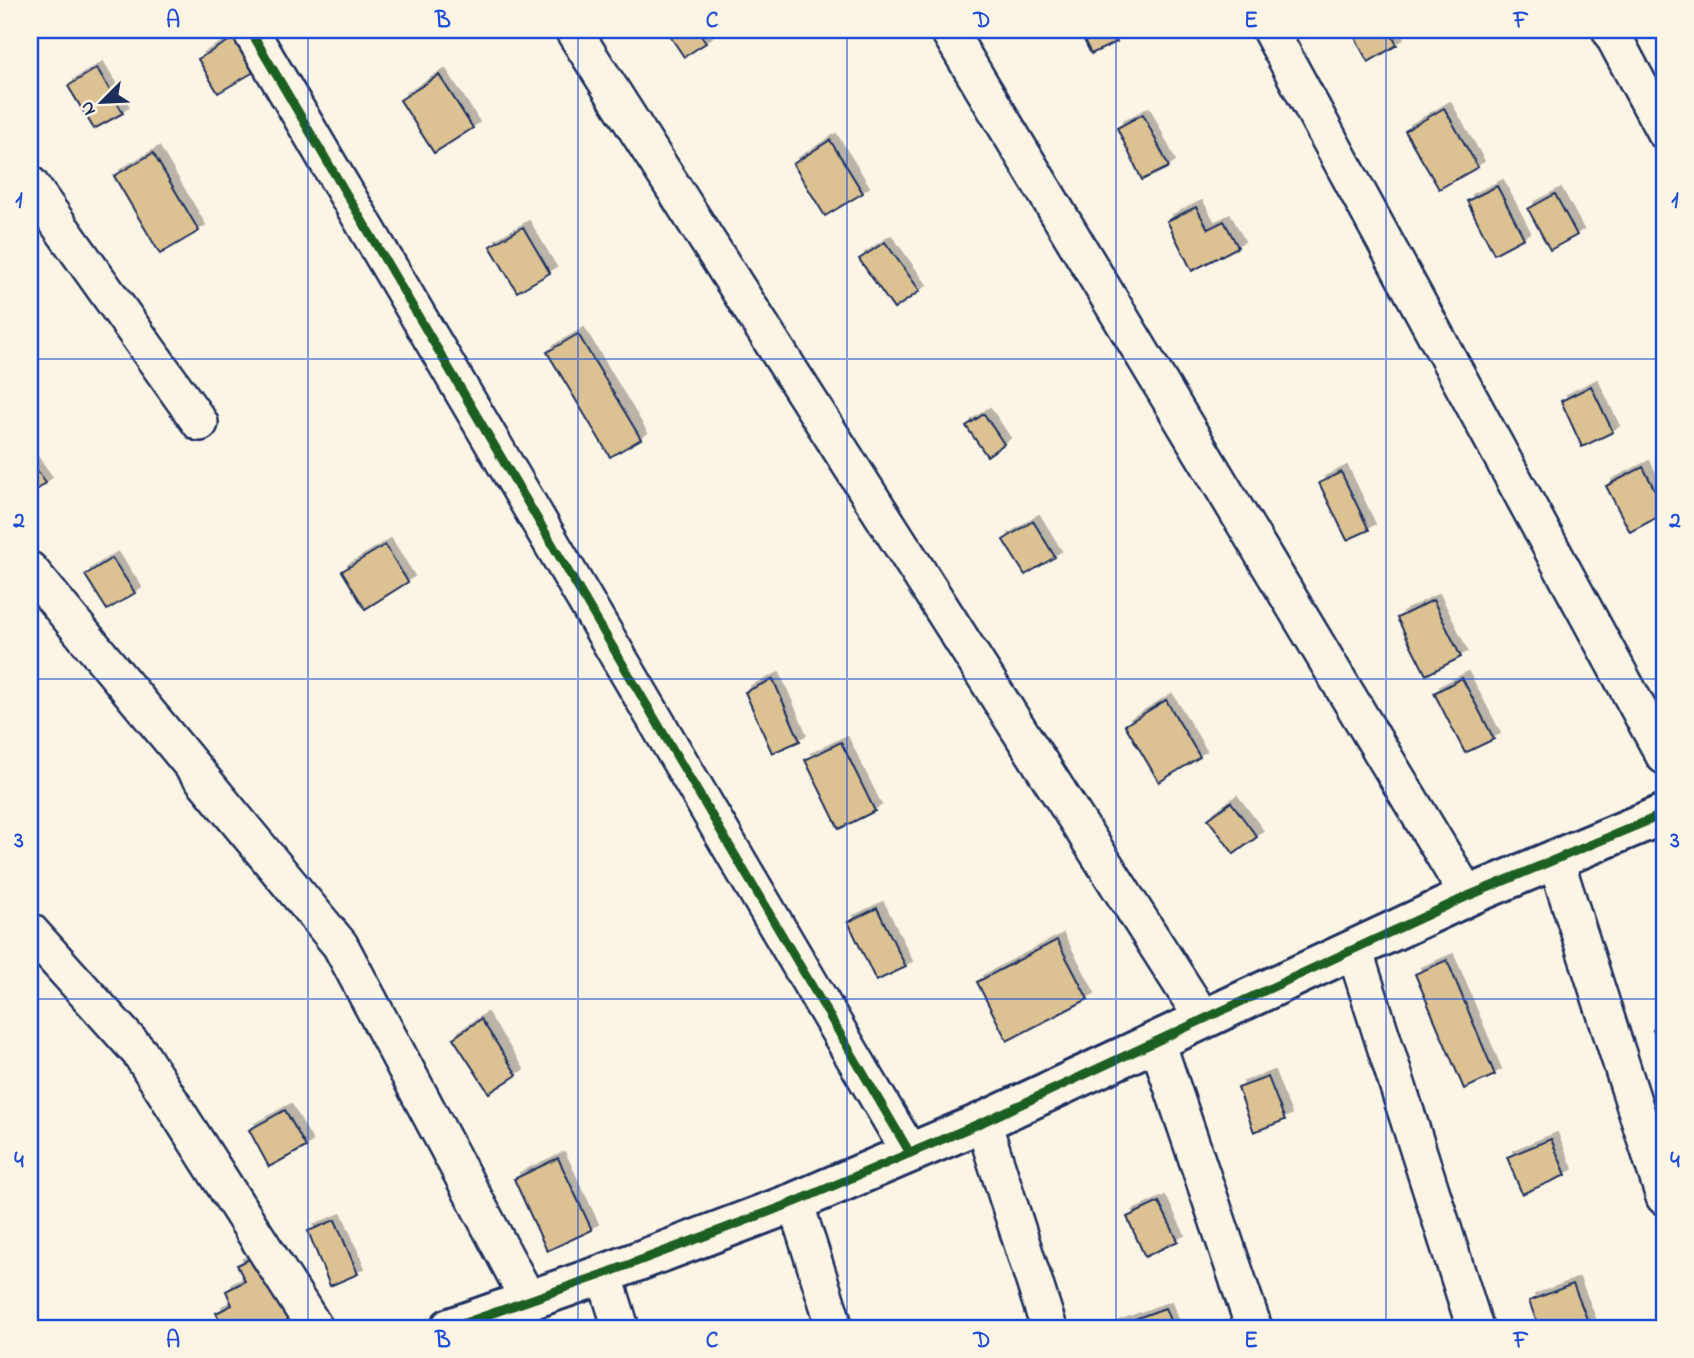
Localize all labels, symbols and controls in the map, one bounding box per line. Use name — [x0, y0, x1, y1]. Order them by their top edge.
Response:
text: A — [166, 5, 180, 38]
text: B — [434, 5, 451, 38]
text: C — [706, 5, 719, 38]
text: D — [973, 5, 990, 38]
text: E — [1244, 5, 1258, 38]
text: F — [1513, 5, 1529, 38]
north arrow — [66, 66, 136, 136]
text: N — [74, 96, 104, 119]
text: 1 — [15, 185, 23, 218]
text: 1 — [1671, 185, 1679, 218]
text: 2 — [12, 505, 25, 538]
text: 2 — [1668, 505, 1681, 538]
text: 3 — [13, 825, 24, 858]
text: 3 — [1669, 825, 1680, 858]
text: 4 — [14, 1145, 24, 1178]
text: 4 — [1670, 1145, 1680, 1178]
text: A — [166, 1325, 180, 1358]
text: B — [434, 1325, 451, 1358]
text: C — [706, 1325, 719, 1358]
text: D — [973, 1325, 990, 1358]
text: E — [1244, 1325, 1258, 1358]
text: F — [1513, 1325, 1529, 1358]

